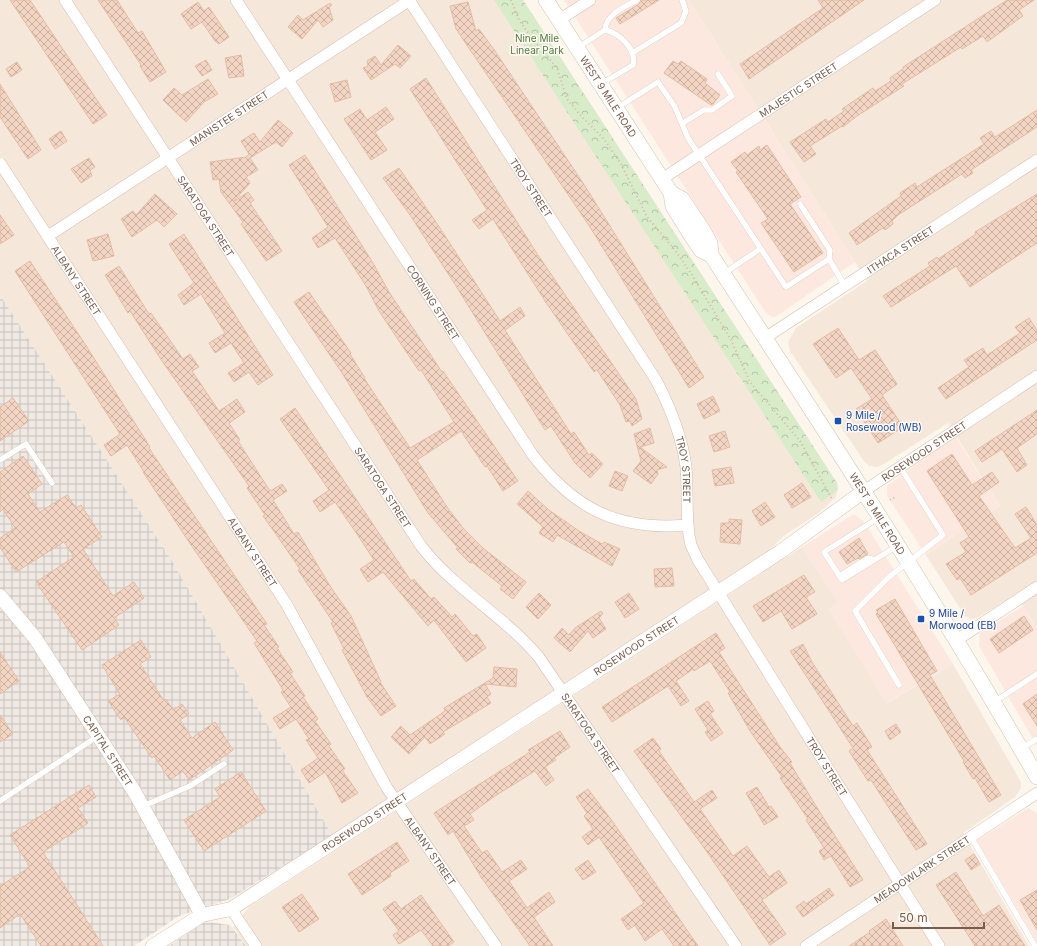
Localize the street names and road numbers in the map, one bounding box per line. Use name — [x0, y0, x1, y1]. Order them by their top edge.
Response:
street label: WEST 9 MILE ROAD — [578, 54, 639, 140]
street label: MAJESTIC STREET — [757, 60, 840, 120]
street label: MANISTEE STREET — [187, 88, 271, 148]
street label: TROY STREET — [508, 156, 555, 219]
street label: SARATOGA STREET — [175, 173, 237, 259]
street label: ITHACA STREET — [865, 223, 936, 276]
street label: ALBANY STREET — [49, 243, 103, 318]
street label: CORNING STREET — [404, 263, 462, 342]
street label: ROSEWOOD STREET — [879, 419, 969, 484]
street label: TROY STREET — [674, 435, 693, 503]
street label: SARATOGA STREET — [352, 445, 414, 530]
street label: WEST 9 MILE ROAD — [847, 470, 908, 557]
street label: ALBANY STREET — [226, 515, 280, 589]
street label: ROSEWOOD STREET — [591, 613, 681, 678]
street label: SARATOGA STREET — [559, 691, 622, 775]
street label: CAPITAL STREET — [81, 713, 135, 788]
street label: TROY STREET — [804, 735, 850, 798]
street label: ROSEWOOD STREET — [320, 790, 410, 854]
street label: ALBANY STREET — [402, 814, 458, 888]
street label: MEADOWLARK STREET — [871, 833, 972, 905]

